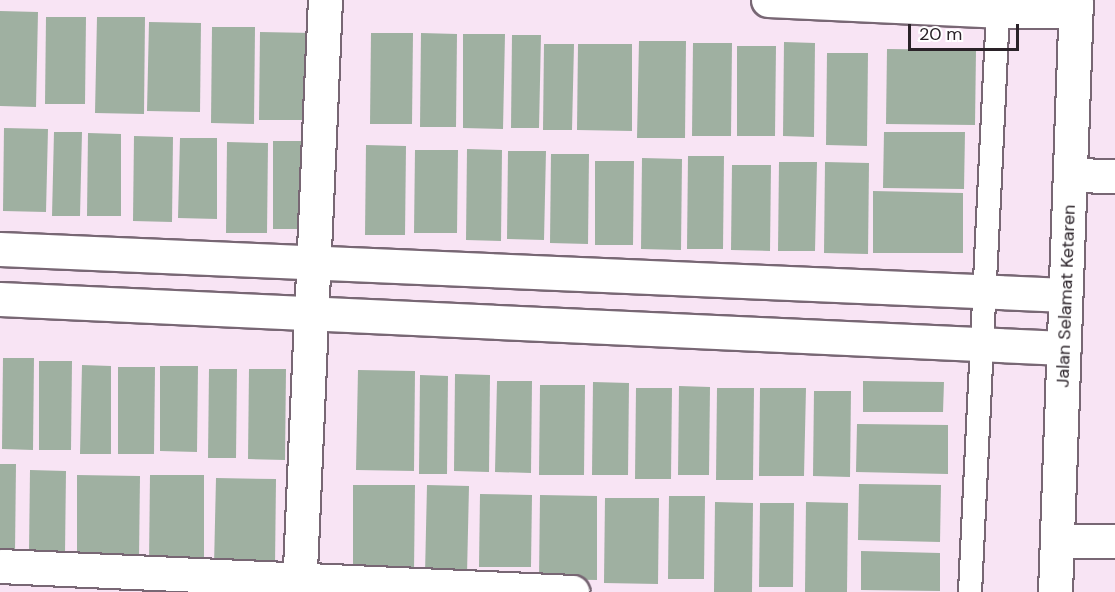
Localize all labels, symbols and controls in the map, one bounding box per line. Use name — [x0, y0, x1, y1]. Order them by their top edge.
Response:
scale bar — [911, 12, 1022, 50]
text: 20 m — [919, 22, 962, 46]
street label: Jalan Selamat Ketaren — [1052, 204, 1080, 388]

